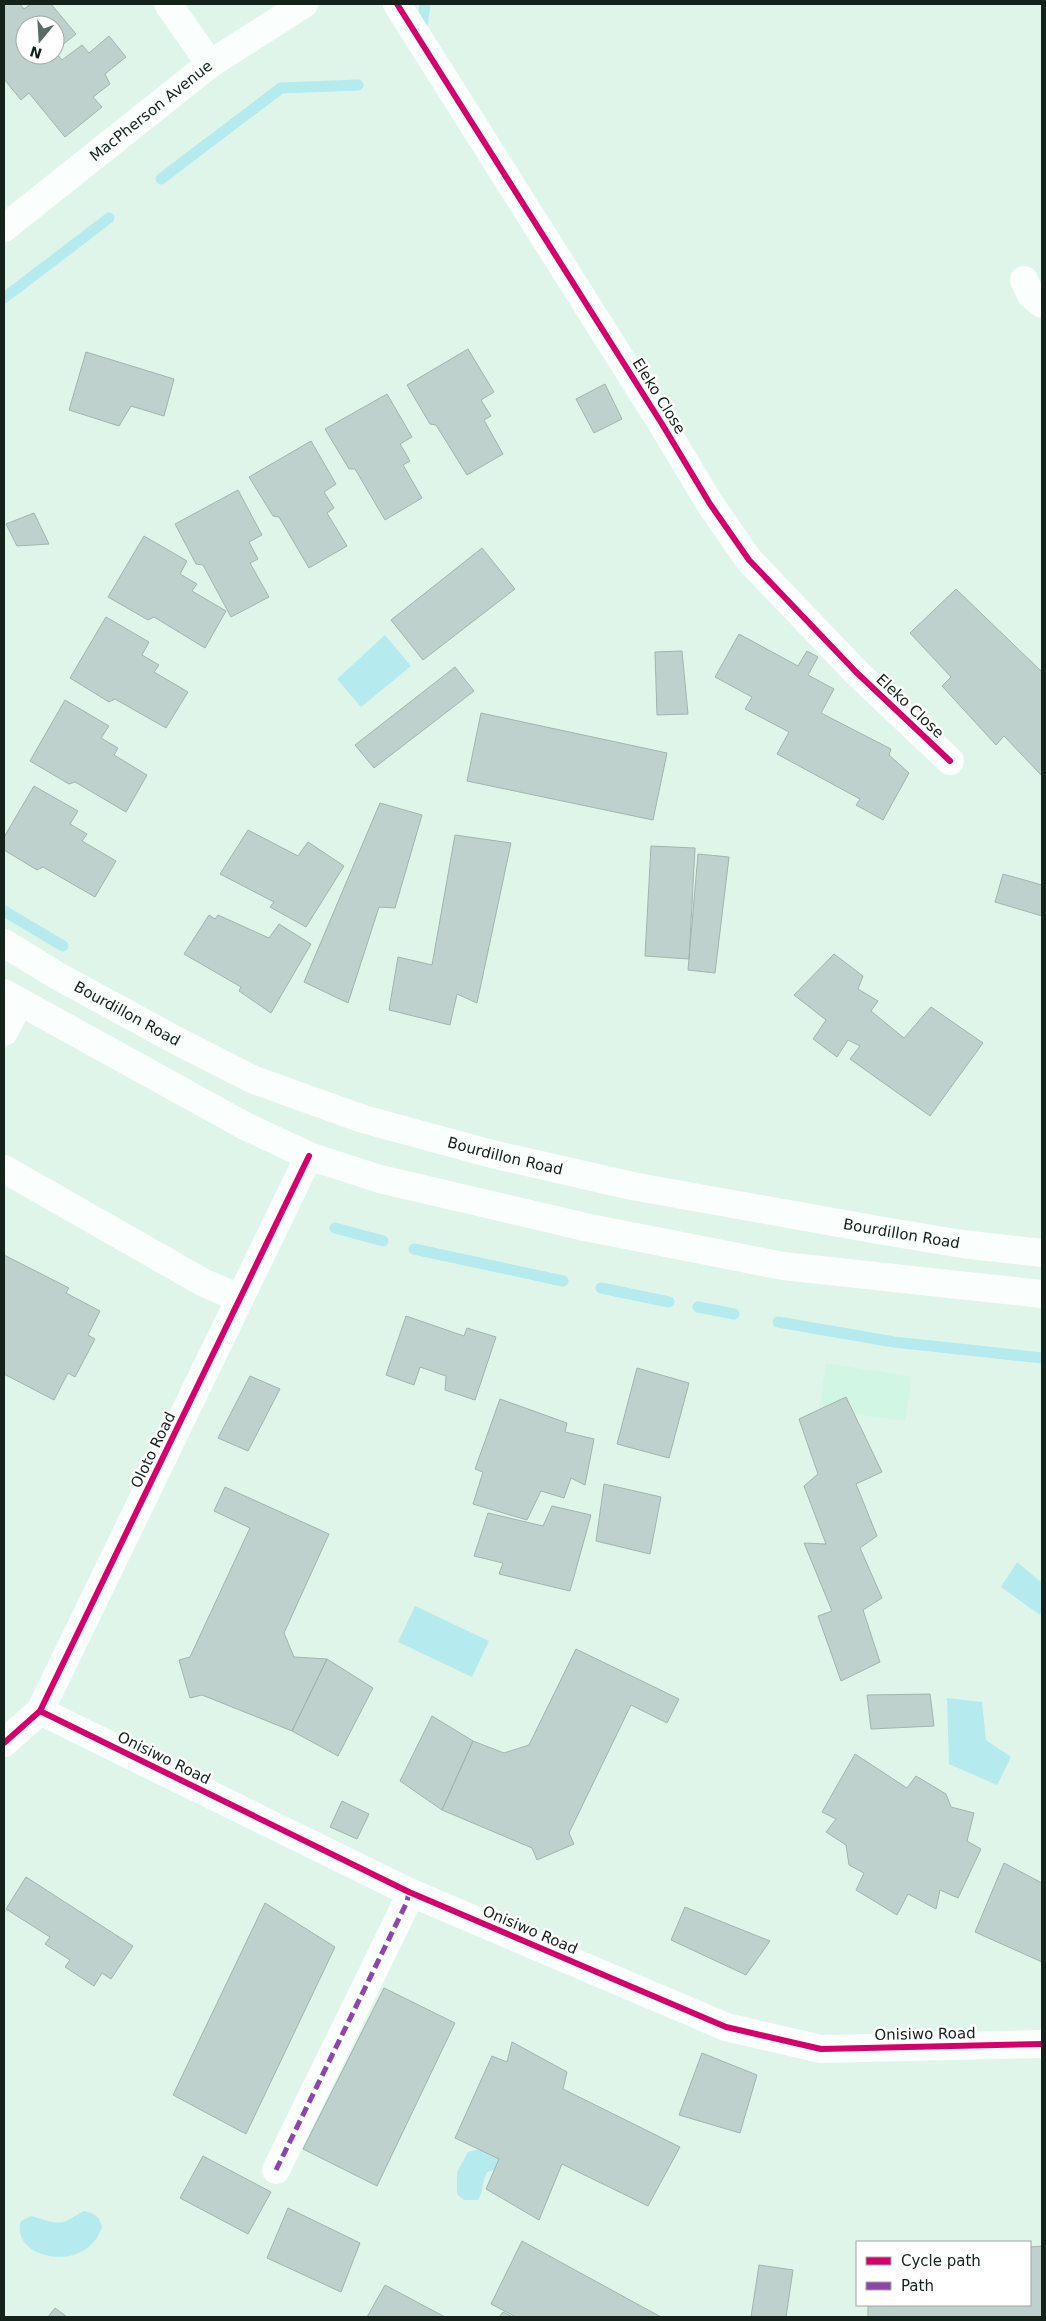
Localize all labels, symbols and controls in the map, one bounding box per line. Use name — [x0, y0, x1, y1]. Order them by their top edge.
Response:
north arrow — [15, 15, 65, 65]
text: N — [28, 43, 44, 62]
street label: MacPherson Avenue — [86, 57, 216, 165]
street label: Eleko Close — [629, 355, 689, 437]
street label: Eleko Close — [872, 670, 948, 742]
street label: Bourdillon Road — [71, 978, 183, 1050]
street label: Bourdillon Road — [446, 1133, 565, 1179]
street label: Bourdillon Road — [842, 1215, 961, 1253]
street label: Oloto Road — [127, 1409, 179, 1491]
street label: Onisiwo Road — [115, 1728, 213, 1788]
street label: Onisiwo Road — [480, 1902, 580, 1958]
street label: Onisiwo Road — [874, 2024, 976, 2044]
legend — [856, 2241, 1031, 2306]
text: Cycle path — [901, 2252, 981, 2270]
text: Path — [901, 2277, 934, 2295]

